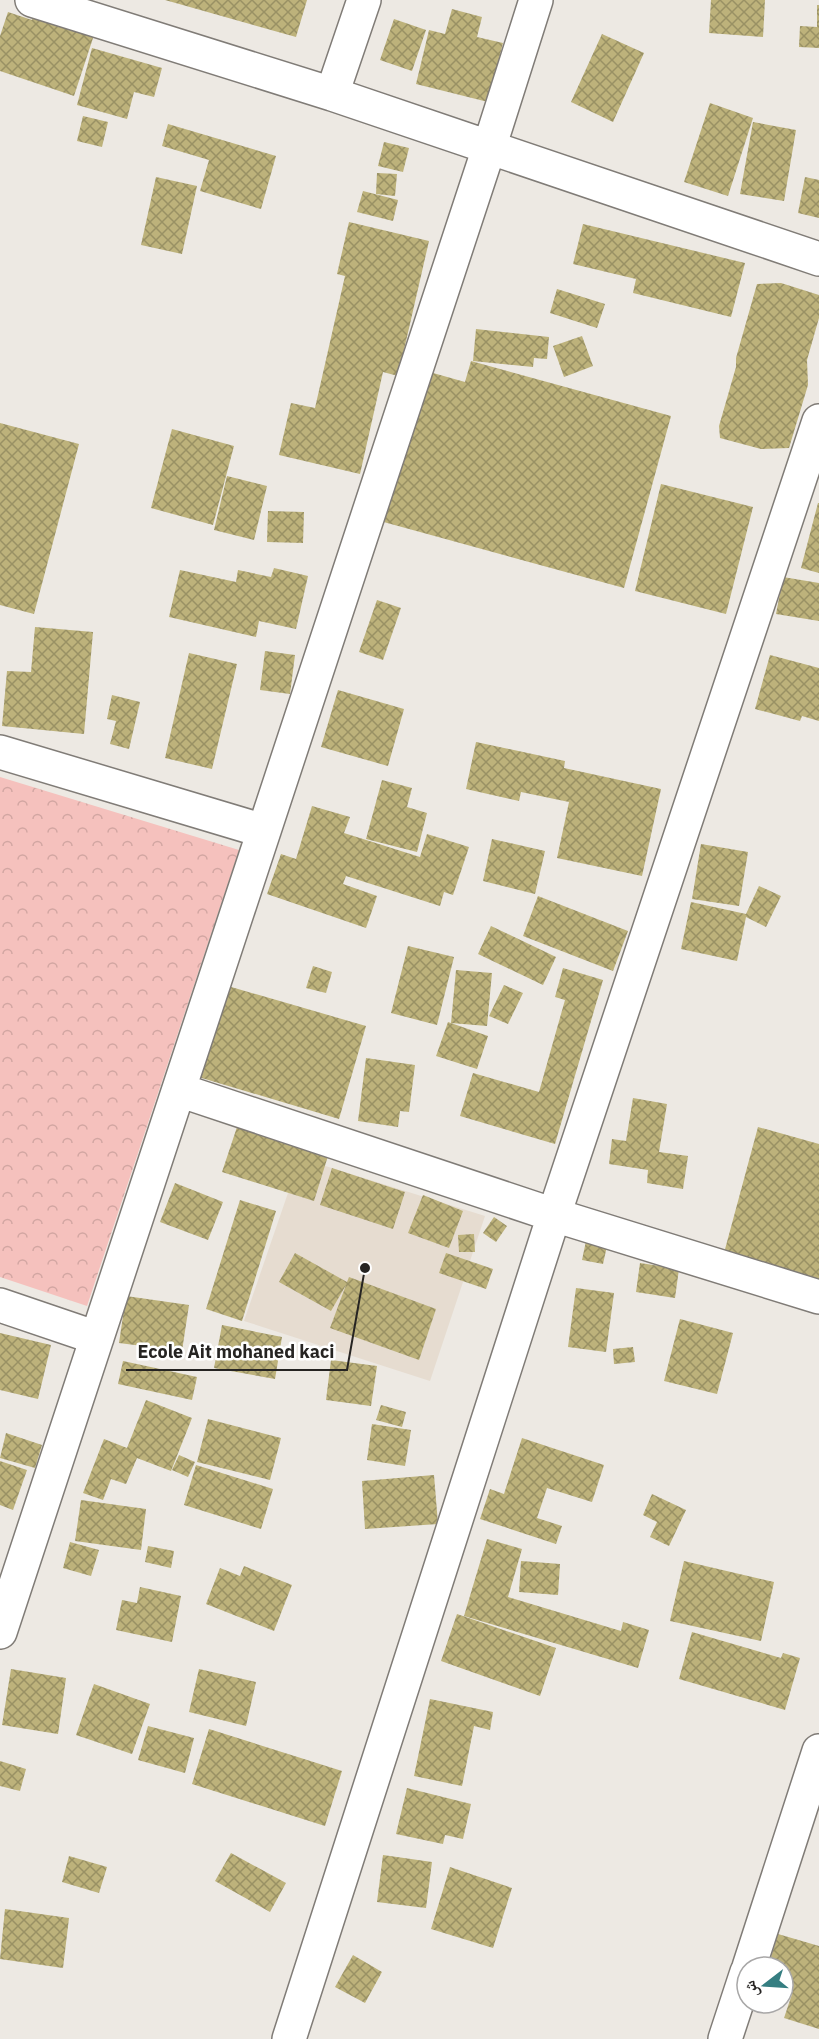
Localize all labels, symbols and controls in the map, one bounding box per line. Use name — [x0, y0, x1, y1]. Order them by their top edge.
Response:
callout: Ecole Ait mohaned kaci — [126, 1334, 347, 1370]
text: Ecole Ait mohaned kaci — [138, 1340, 334, 1363]
north arrow — [735, 1955, 795, 2015]
text: ش — [739, 1978, 763, 2000]

